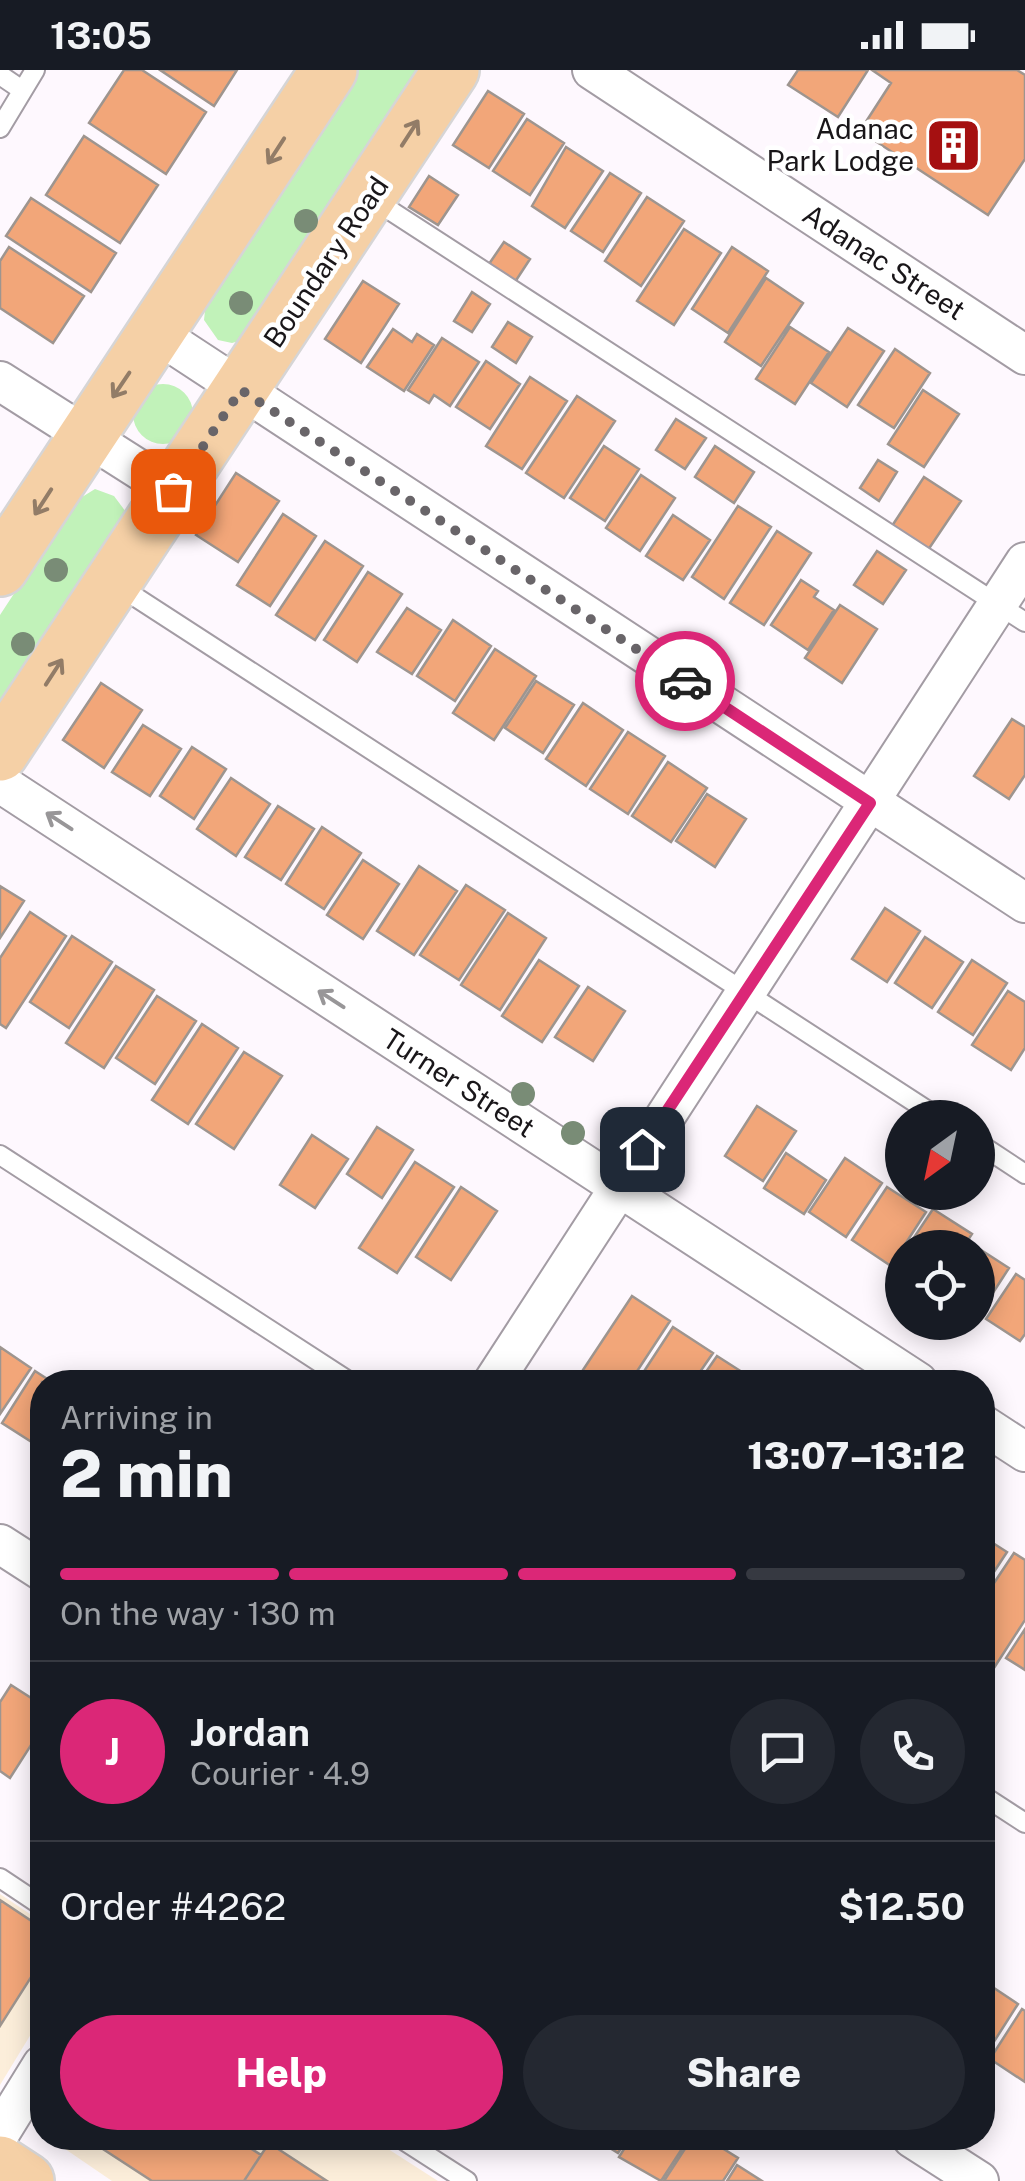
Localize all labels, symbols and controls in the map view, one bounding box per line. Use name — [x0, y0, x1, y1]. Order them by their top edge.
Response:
text: 13:05 — [50, 13, 152, 58]
place label: Adanac Park Lodge — [767, 112, 914, 177]
building icon: Adanac Park Lodge — [923, 115, 983, 175]
one-way arrow — [400, 120, 421, 148]
one-way arrow — [265, 137, 286, 165]
street label: Boundary Road — [256, 170, 395, 353]
street label: Adanac Street — [797, 197, 972, 326]
one-way arrow — [111, 370, 132, 398]
pin — [131, 449, 216, 534]
icon: bag — [146, 464, 201, 519]
one-way arrow — [33, 488, 54, 516]
courier — [635, 631, 735, 731]
icon: car — [658, 654, 713, 709]
one-way arrow — [43, 658, 64, 687]
one-way arrow — [46, 811, 73, 831]
one-way arrow — [317, 989, 346, 1010]
street label: Turner Street — [377, 1021, 541, 1144]
north arrow — [885, 1100, 995, 1210]
map controls — [885, 1100, 995, 1340]
pin — [600, 1107, 685, 1192]
icon: home — [615, 1122, 670, 1177]
button: locate — [885, 1230, 995, 1340]
text: Arriving in — [60, 1399, 213, 1436]
text: 13:07–13:12 — [747, 1433, 965, 1478]
text: 2 min — [60, 1435, 233, 1512]
text: On the way · 130 m — [60, 1595, 335, 1632]
button: chat — [730, 1699, 835, 1804]
button: phone — [860, 1699, 965, 1804]
text: Jordan — [190, 1710, 310, 1755]
text: J — [105, 1729, 120, 1774]
text: Courier · 4.9 — [190, 1755, 370, 1792]
text: Order #4262 — [60, 1884, 286, 1929]
text: $12.50 — [838, 1884, 965, 1929]
button: Help — [60, 2015, 503, 2130]
button: Share — [523, 2015, 965, 2130]

